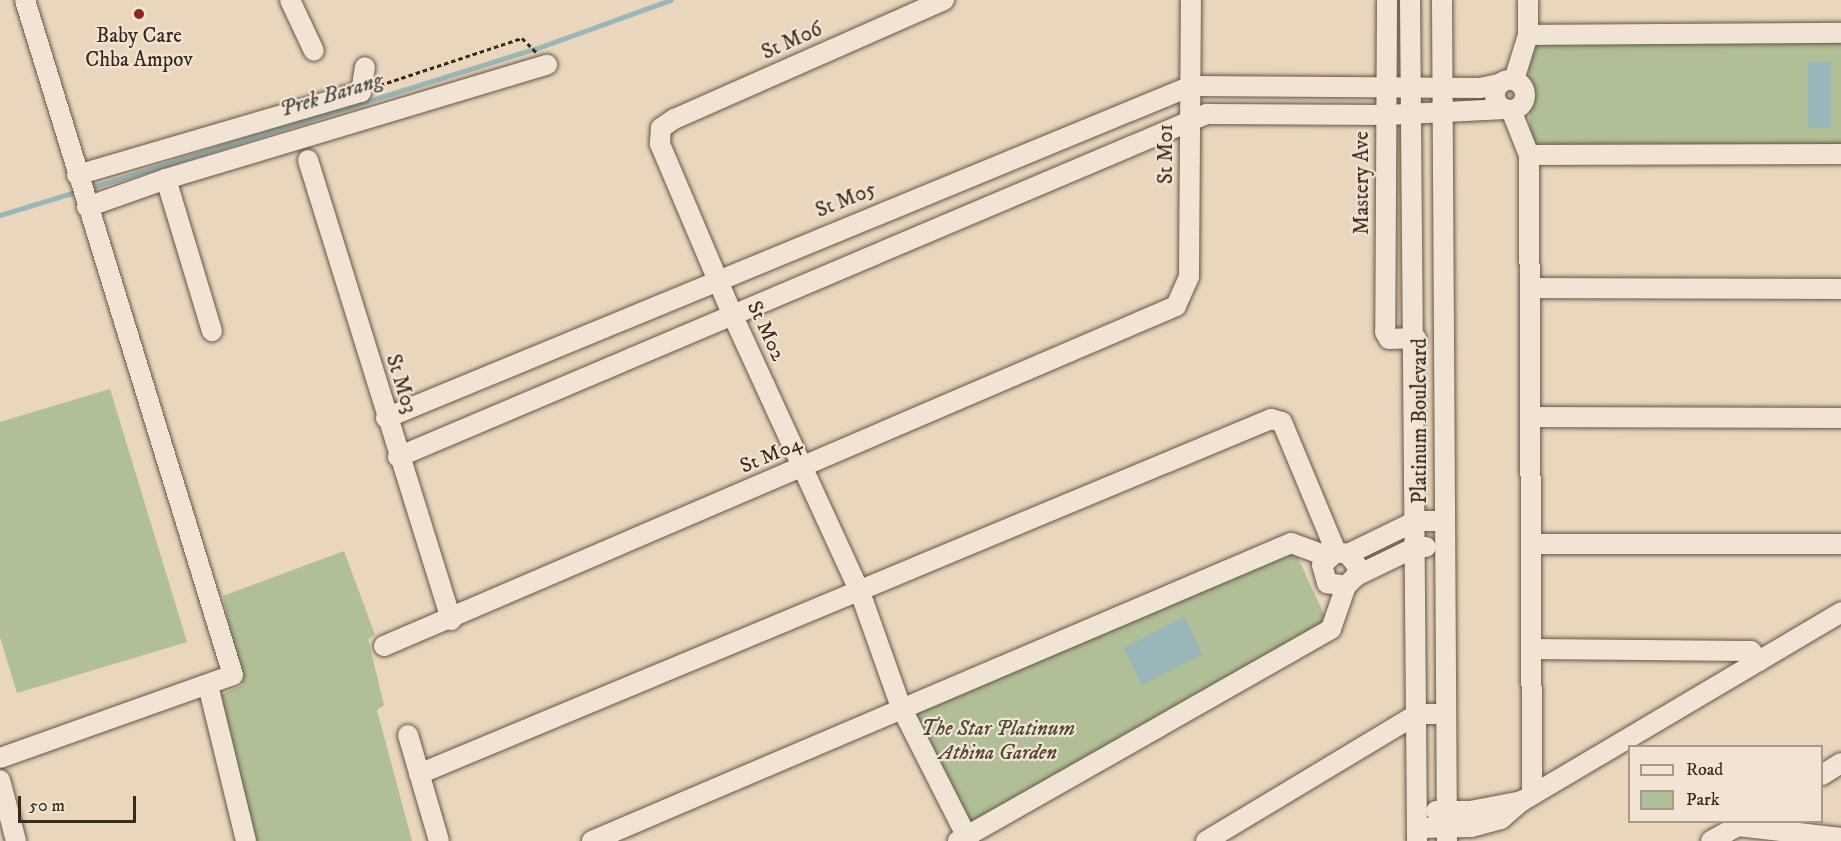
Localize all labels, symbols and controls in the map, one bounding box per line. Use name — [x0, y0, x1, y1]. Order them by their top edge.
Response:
marker: Baby Care Chba Ampov — [132, 7, 146, 21]
street label: St M06 — [758, 17, 826, 65]
place label: Baby Care Chba Ampov — [85, 23, 193, 73]
water label: Prek Barang — [276, 67, 386, 123]
street label: St M01 — [1153, 124, 1179, 184]
street label: Mastery Ave — [1349, 131, 1375, 235]
street label: St M05 — [812, 176, 880, 224]
street label: St M02 — [741, 297, 791, 365]
street label: Platinum Boulevard — [1407, 338, 1433, 504]
street label: St M03 — [380, 351, 422, 417]
street label: St M04 — [736, 431, 806, 479]
park label: The Star Platinum Athina Garden — [921, 716, 1075, 766]
legend — [1628, 745, 1823, 823]
text: Road — [1686, 759, 1723, 781]
scale bar — [21, 784, 140, 822]
text: Park — [1686, 789, 1720, 811]
text: 50 m — [29, 795, 65, 817]

